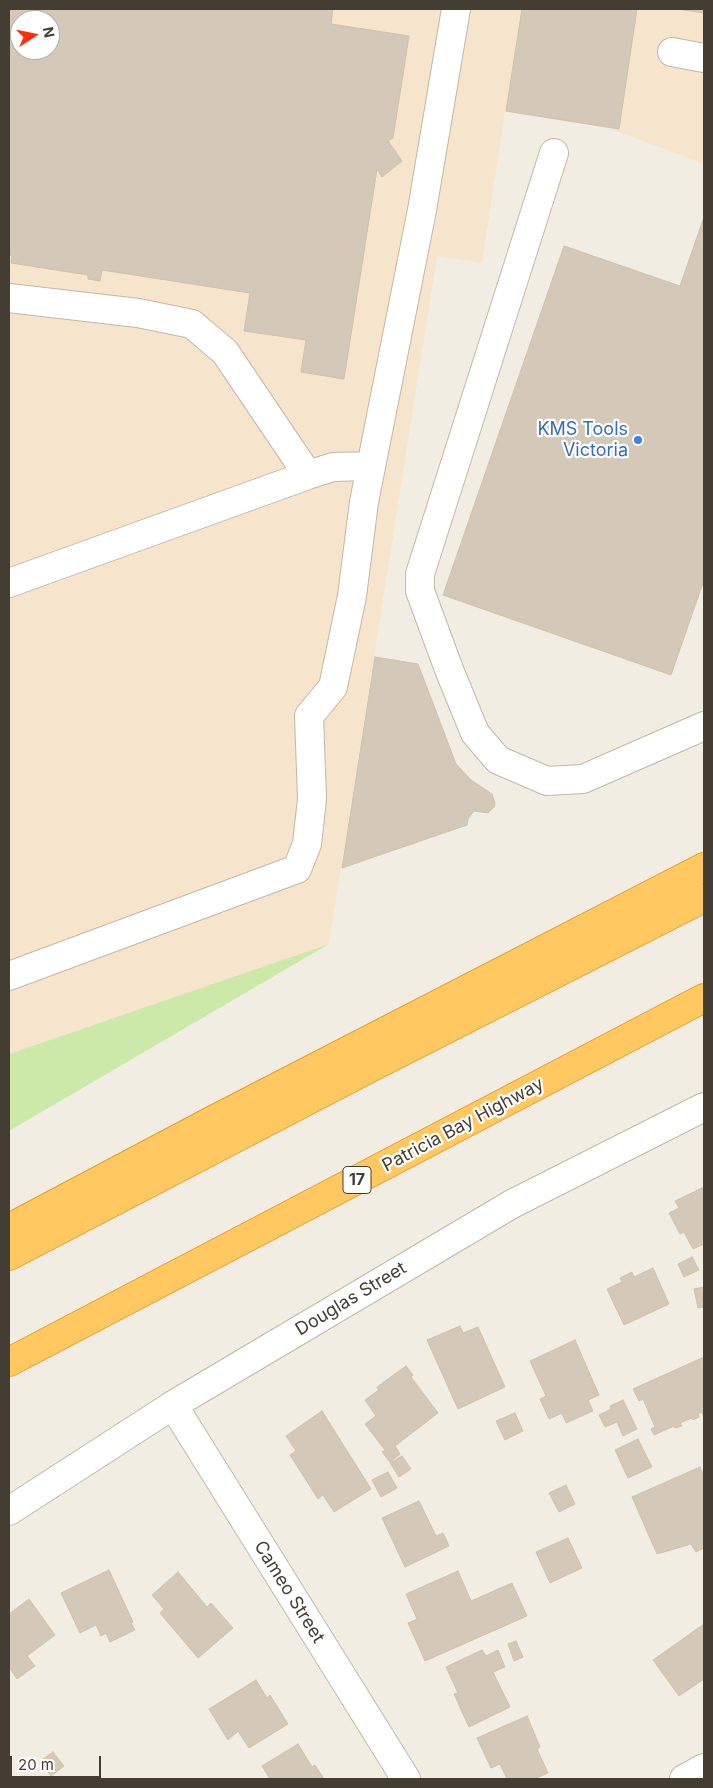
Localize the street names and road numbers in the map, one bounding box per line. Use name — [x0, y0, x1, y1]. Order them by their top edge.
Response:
street label: Patricia Bay Highway — [379, 1073, 547, 1177]
road number: 17 — [343, 1166, 371, 1194]
street label: Douglas Street — [292, 1257, 410, 1341]
street label: Cameo Street — [249, 1537, 329, 1647]

